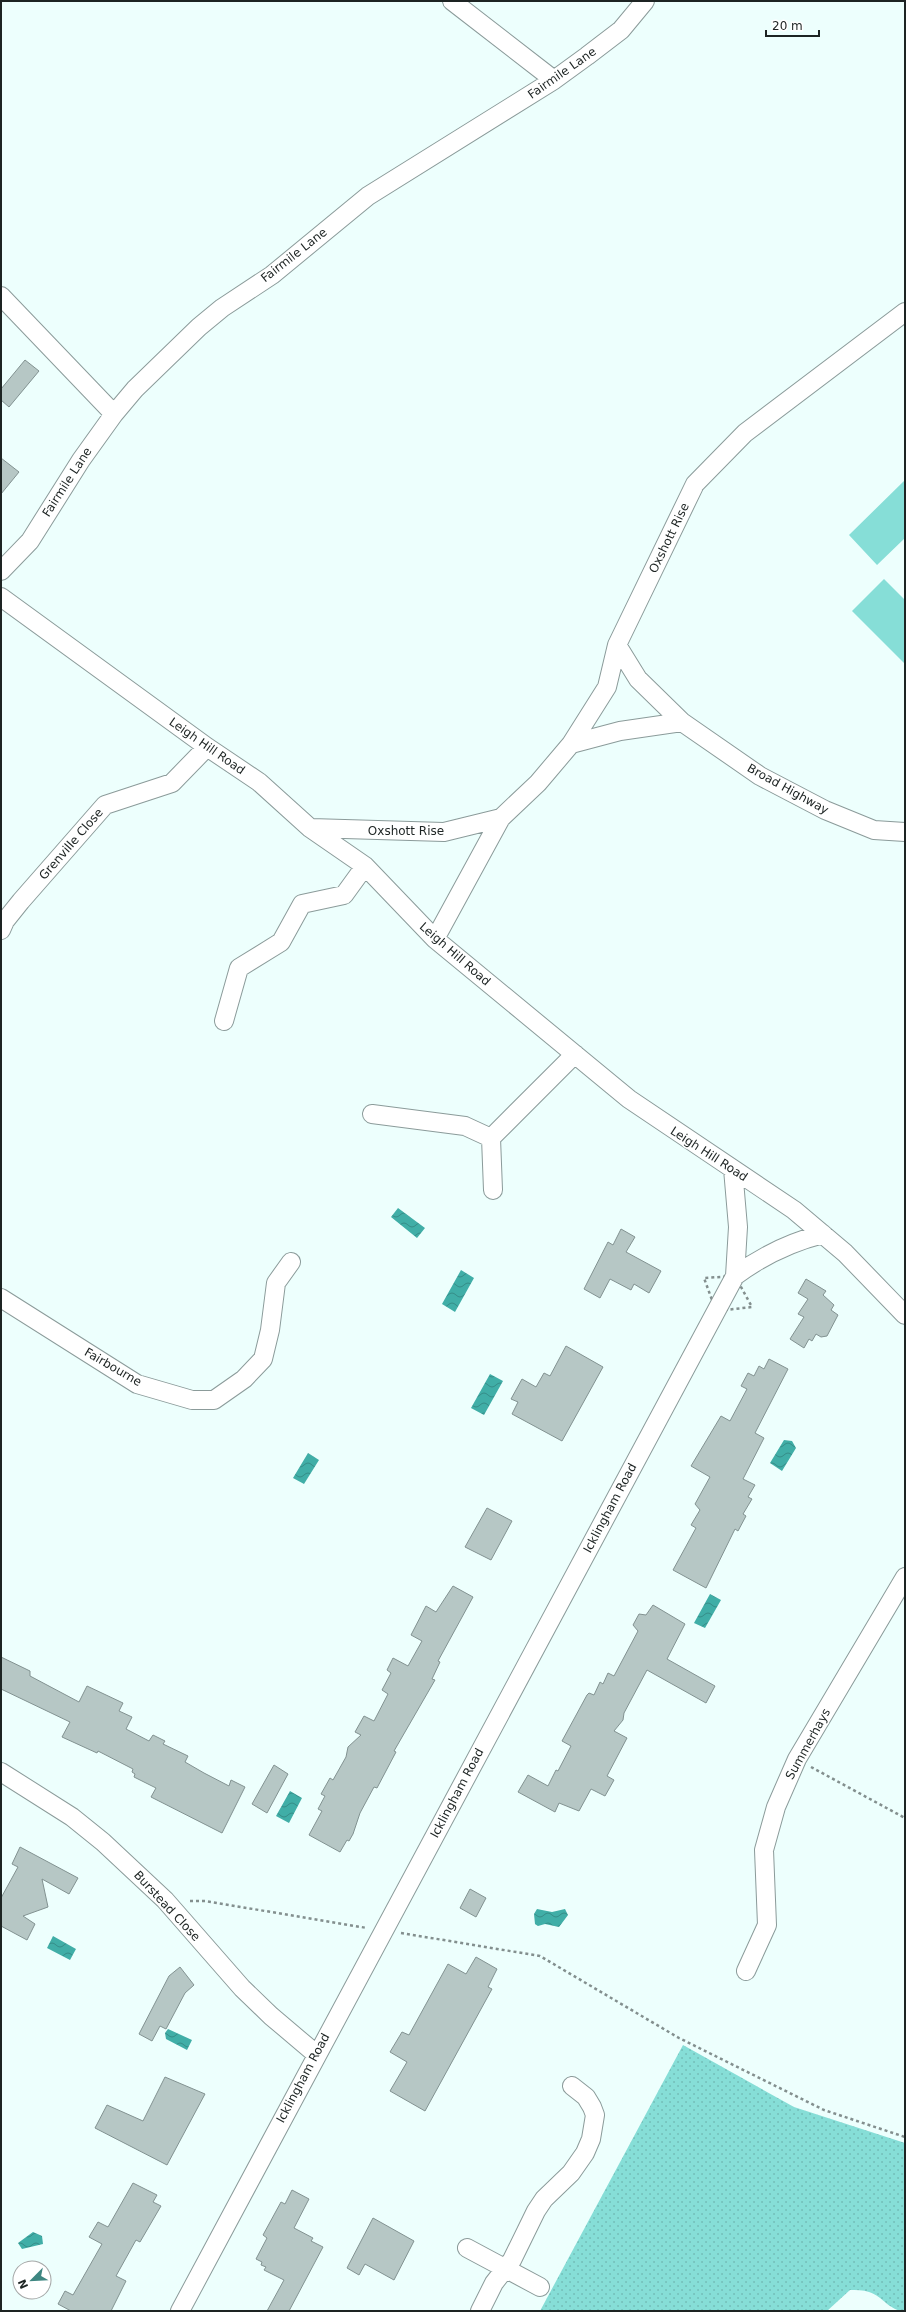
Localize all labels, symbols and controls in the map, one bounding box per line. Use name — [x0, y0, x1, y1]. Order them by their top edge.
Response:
scale bar — [766, 12, 819, 38]
text: 20 m — [772, 19, 803, 33]
street label: Fairmile Lane — [525, 44, 599, 102]
street label: Fairmile Lane — [258, 225, 330, 285]
street label: Fairmile Lane — [39, 445, 95, 519]
street label: Oxshott Rise — [646, 501, 692, 575]
street label: Leigh Hill Road — [166, 715, 248, 777]
street label: Broad Highway — [745, 761, 831, 817]
street label: Grenville Close — [36, 805, 106, 883]
street label: Oxshott Rise — [368, 824, 444, 838]
street label: Leigh Hill Road — [417, 919, 493, 989]
street label: Leigh Hill Road — [668, 1124, 750, 1184]
street label: Fairbourne — [82, 1345, 144, 1389]
street label: Icklingham Road — [580, 1461, 640, 1555]
street label: Summerhays — [783, 1706, 833, 1782]
street label: Icklingham Road — [427, 1746, 487, 1840]
street label: Burstead Close — [131, 1868, 203, 1944]
street label: Icklingham Road — [273, 2031, 333, 2125]
north arrow — [12, 2260, 52, 2300]
text: N — [16, 2277, 31, 2291]

